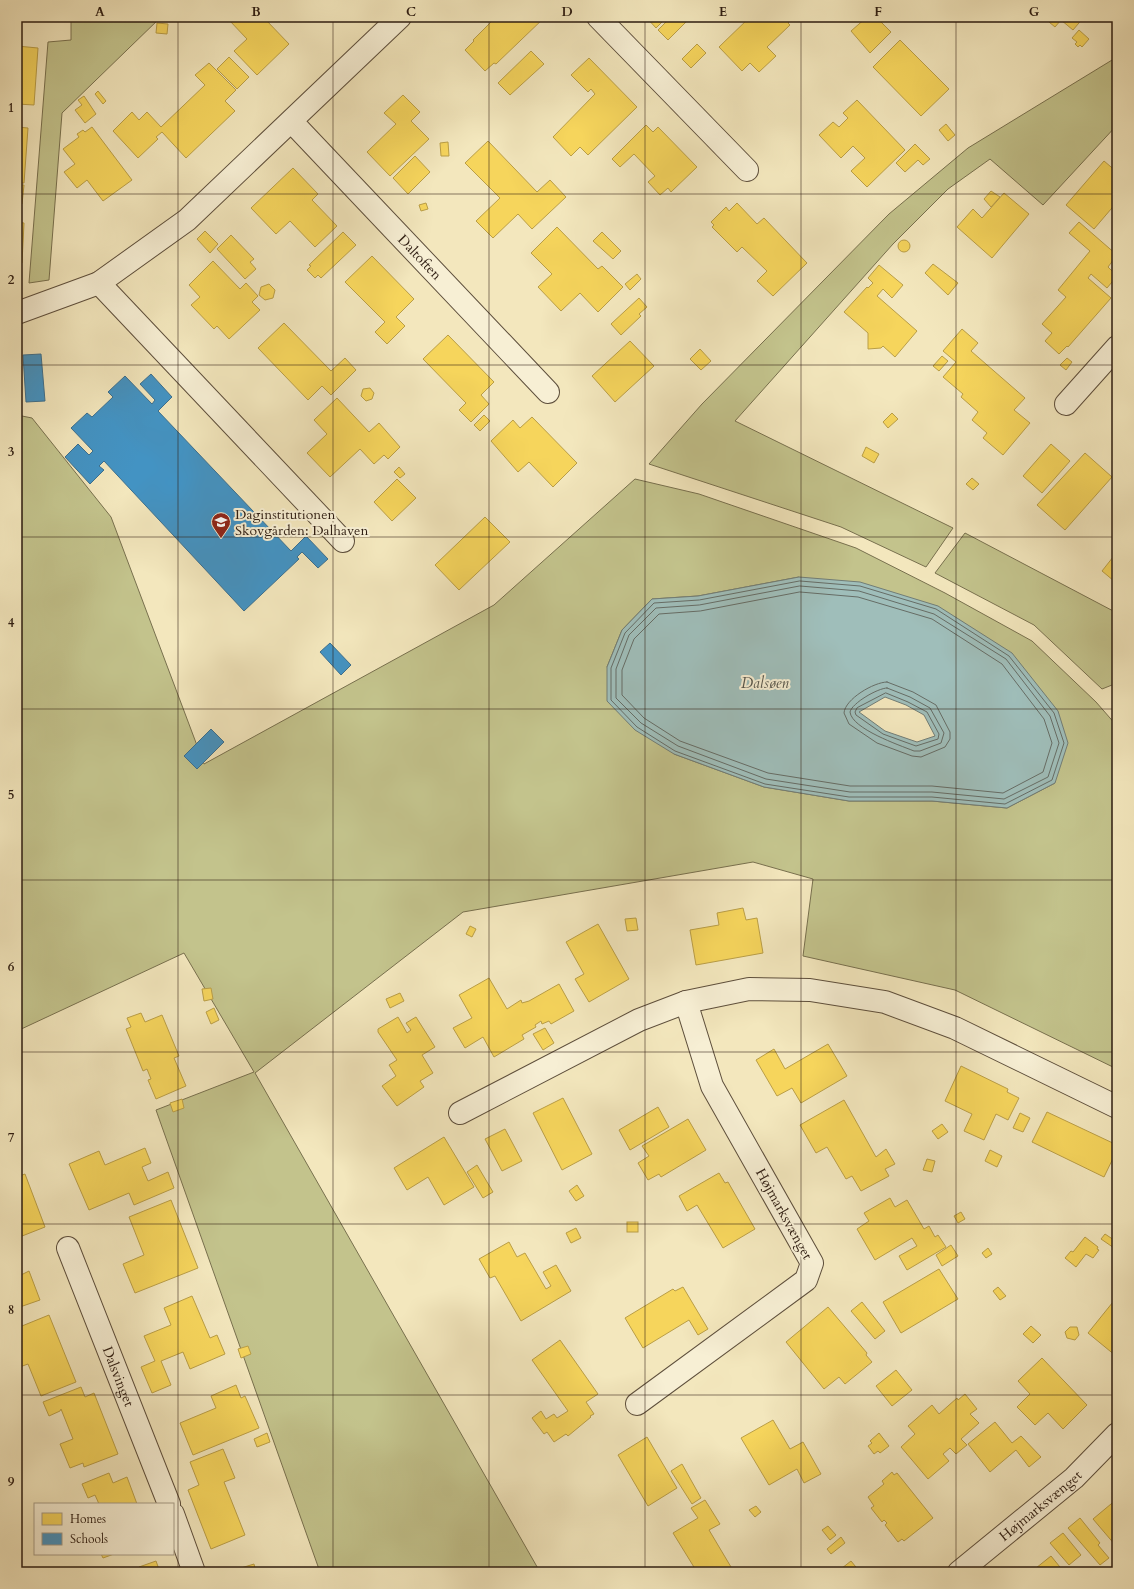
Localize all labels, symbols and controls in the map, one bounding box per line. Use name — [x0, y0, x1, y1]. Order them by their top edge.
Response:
text: A — [95, 3, 105, 21]
text: B — [251, 3, 261, 21]
text: C — [406, 3, 416, 21]
text: D — [561, 3, 573, 21]
text: E — [719, 3, 727, 21]
text: F — [874, 3, 882, 21]
text: G — [1029, 3, 1040, 21]
text: 1 — [8, 99, 14, 117]
street label: Daltoften — [394, 230, 446, 284]
text: 2 — [8, 271, 15, 289]
text: 3 — [8, 443, 15, 461]
place label: Daginstitutionen Skovgården: Dalhaven — [235, 505, 368, 540]
school or university icon: Daginstitutionen Skovgården: Dalhaven — [210, 511, 232, 539]
text: 4 — [8, 614, 15, 632]
water label: Dalsøen — [741, 673, 790, 693]
text: 5 — [8, 786, 14, 804]
text: 6 — [8, 958, 15, 976]
text: 7 — [8, 1129, 15, 1147]
street label: Højmarksvænget — [751, 1165, 817, 1264]
text: 8 — [8, 1301, 14, 1319]
street label: Dalsvinget — [98, 1343, 139, 1410]
street label: Højmarksvænget — [995, 1466, 1086, 1545]
text: 9 — [8, 1473, 15, 1491]
legend — [34, 1503, 174, 1555]
text: Homes — [70, 1511, 106, 1527]
text: Schools — [70, 1531, 108, 1547]

